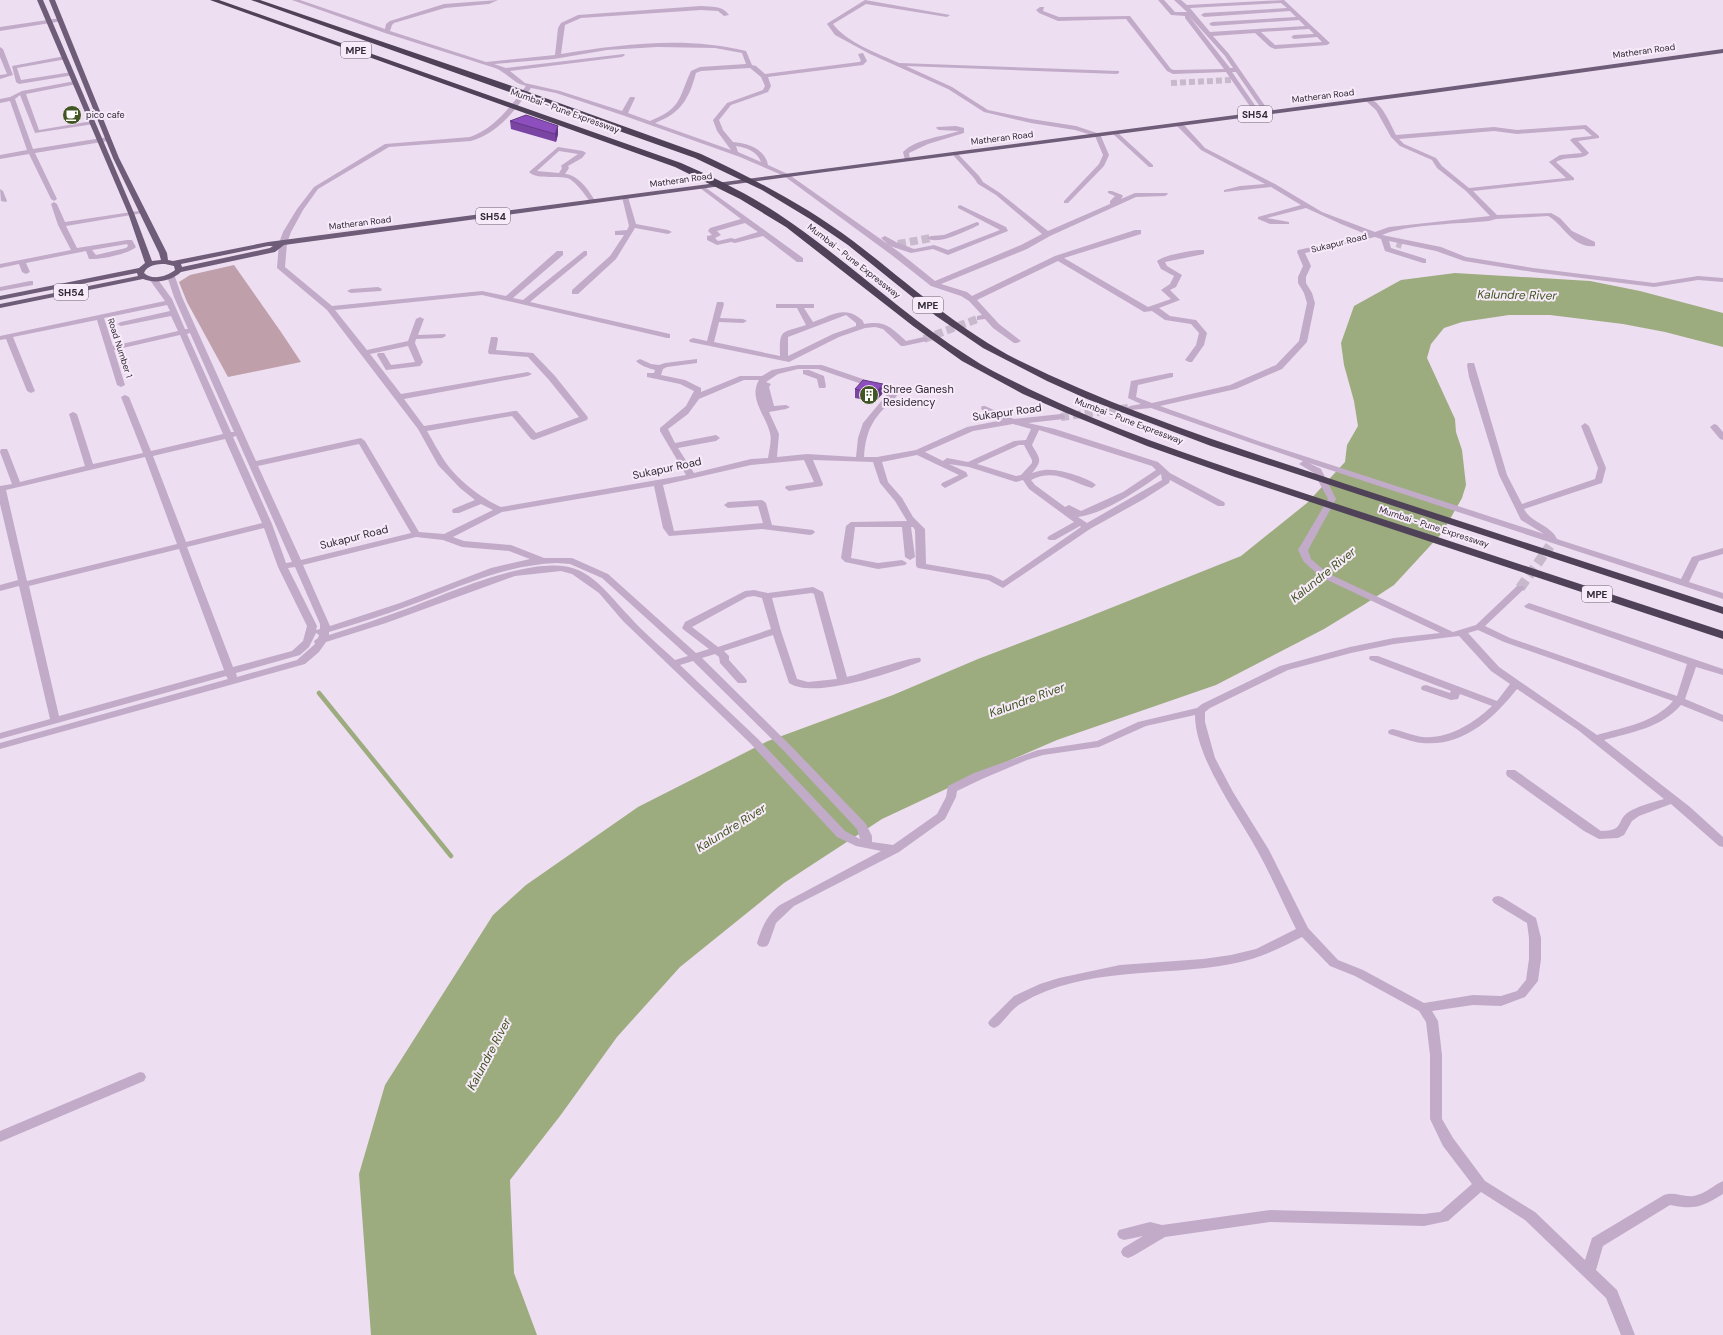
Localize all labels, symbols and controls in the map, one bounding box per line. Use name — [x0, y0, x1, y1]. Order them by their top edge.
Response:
street label: Matheran Road — [1612, 41, 1676, 61]
road number: MPE — [341, 42, 371, 58]
street label: Mumbai - Pune Expressway — [509, 86, 621, 136]
street label: Matheran Road — [1291, 86, 1355, 106]
cafe icon: pico cafe — [61, 104, 83, 126]
road number: SH54 — [1238, 106, 1272, 122]
place label: pico cafe — [86, 109, 125, 121]
street label: Matheran Road — [970, 128, 1034, 148]
street label: Matheran Road — [649, 170, 713, 190]
road number: SH54 — [476, 208, 510, 224]
street label: Matheran Road — [328, 213, 392, 233]
street label: Mumbai - Pune Expressway — [805, 221, 903, 301]
street label: Sukapur Road — [1310, 230, 1369, 256]
road number: SH54 — [54, 284, 88, 300]
water label: Kalundre River — [1477, 286, 1557, 304]
road number: MPE — [913, 297, 943, 313]
street label: Road Number 1 — [105, 317, 135, 380]
place label: Shree Ganesh Residency — [883, 382, 954, 409]
building icon: Shree Ganesh Residency — [858, 384, 880, 406]
street label: Mumbai - Pune Expressway — [1073, 395, 1185, 447]
street label: Sukapur Road — [971, 400, 1043, 424]
street label: Sukapur Road — [631, 454, 703, 482]
street label: Mumbai - Pune Expressway — [1377, 504, 1491, 550]
street label: Sukapur Road — [318, 522, 390, 552]
water label: Kalundre River — [1287, 543, 1359, 606]
road number: MPE — [1582, 586, 1612, 602]
water label: Kalundre River — [987, 679, 1068, 721]
water label: Kalundre River — [693, 800, 769, 856]
water label: Kalundre River — [463, 1015, 515, 1093]

